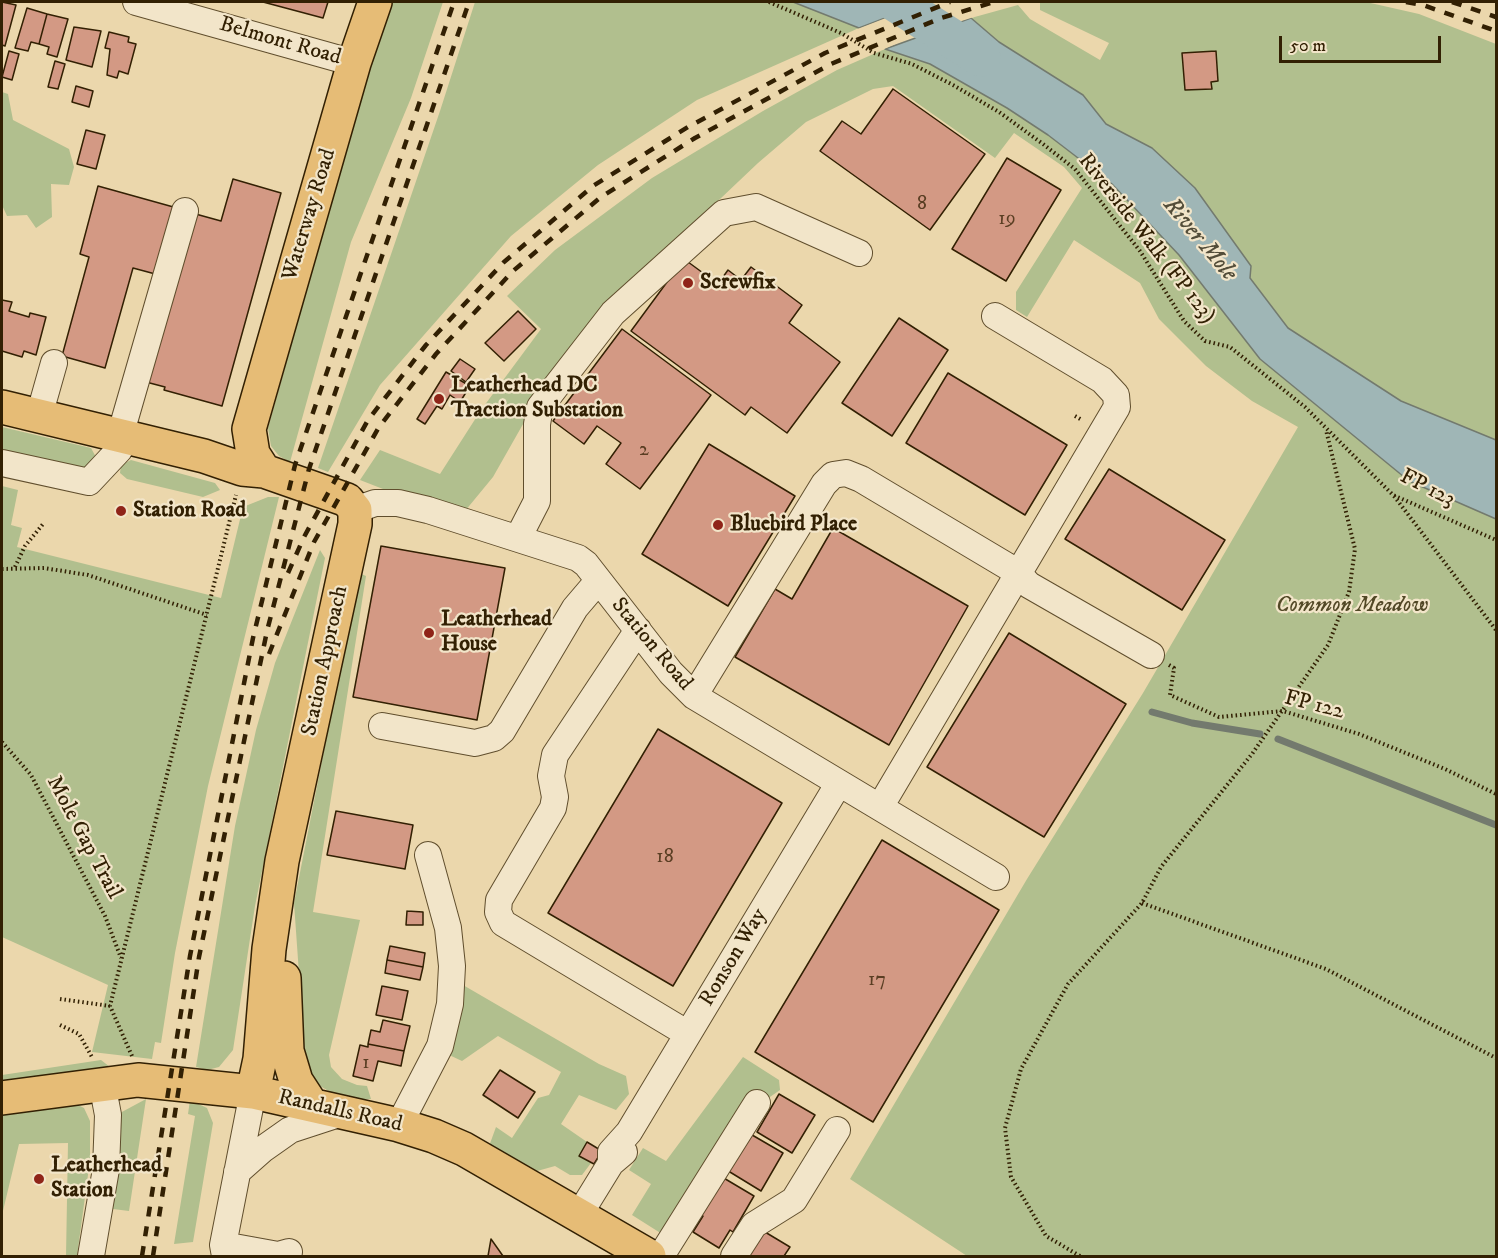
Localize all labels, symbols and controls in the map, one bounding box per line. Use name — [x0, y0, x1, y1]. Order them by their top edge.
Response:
street label: Belmont Road — [216, 12, 344, 72]
scale bar — [1282, 24, 1444, 62]
text: 50 m — [1290, 35, 1326, 57]
street label: Waterway Road — [277, 146, 343, 284]
street label: Riverside Walk (FP 123) — [1072, 149, 1220, 329]
water label: River Mole — [1156, 192, 1242, 288]
house number: 8 — [917, 193, 927, 217]
house number: 19 — [998, 208, 1016, 232]
place label: Screwfix — [700, 270, 776, 296]
marker: Screwfix — [681, 276, 695, 290]
place label: Leatherhead DC Traction Substation — [451, 373, 623, 424]
marker: Leatherhead DC Traction Substation — [432, 392, 446, 406]
house number: 2 — [639, 439, 649, 463]
street label: FP 123 — [1395, 464, 1459, 514]
place label: Station Road — [133, 498, 246, 524]
marker: Station Road — [114, 504, 128, 518]
place label: Bluebird Place — [730, 512, 857, 538]
marker: Bluebird Place — [711, 518, 725, 532]
street label: Station Approach — [297, 584, 355, 738]
street label: Station Road — [605, 593, 697, 697]
park label: Common Meadow — [1276, 593, 1428, 619]
place label: Leatherhead House — [441, 607, 552, 658]
marker: Leatherhead House — [422, 626, 436, 640]
street label: FP 122 — [1281, 686, 1347, 726]
street label: Mole Gap Trail — [40, 772, 126, 904]
house number: 18 — [656, 846, 674, 870]
street label: Ronson Way — [694, 904, 774, 1012]
house number: 17 — [868, 969, 886, 993]
house number: 1 — [362, 1052, 370, 1076]
street label: Randalls Road — [275, 1085, 405, 1139]
place label: Leatherhead Station — [51, 1153, 162, 1204]
marker: Leatherhead Station — [32, 1172, 46, 1186]

